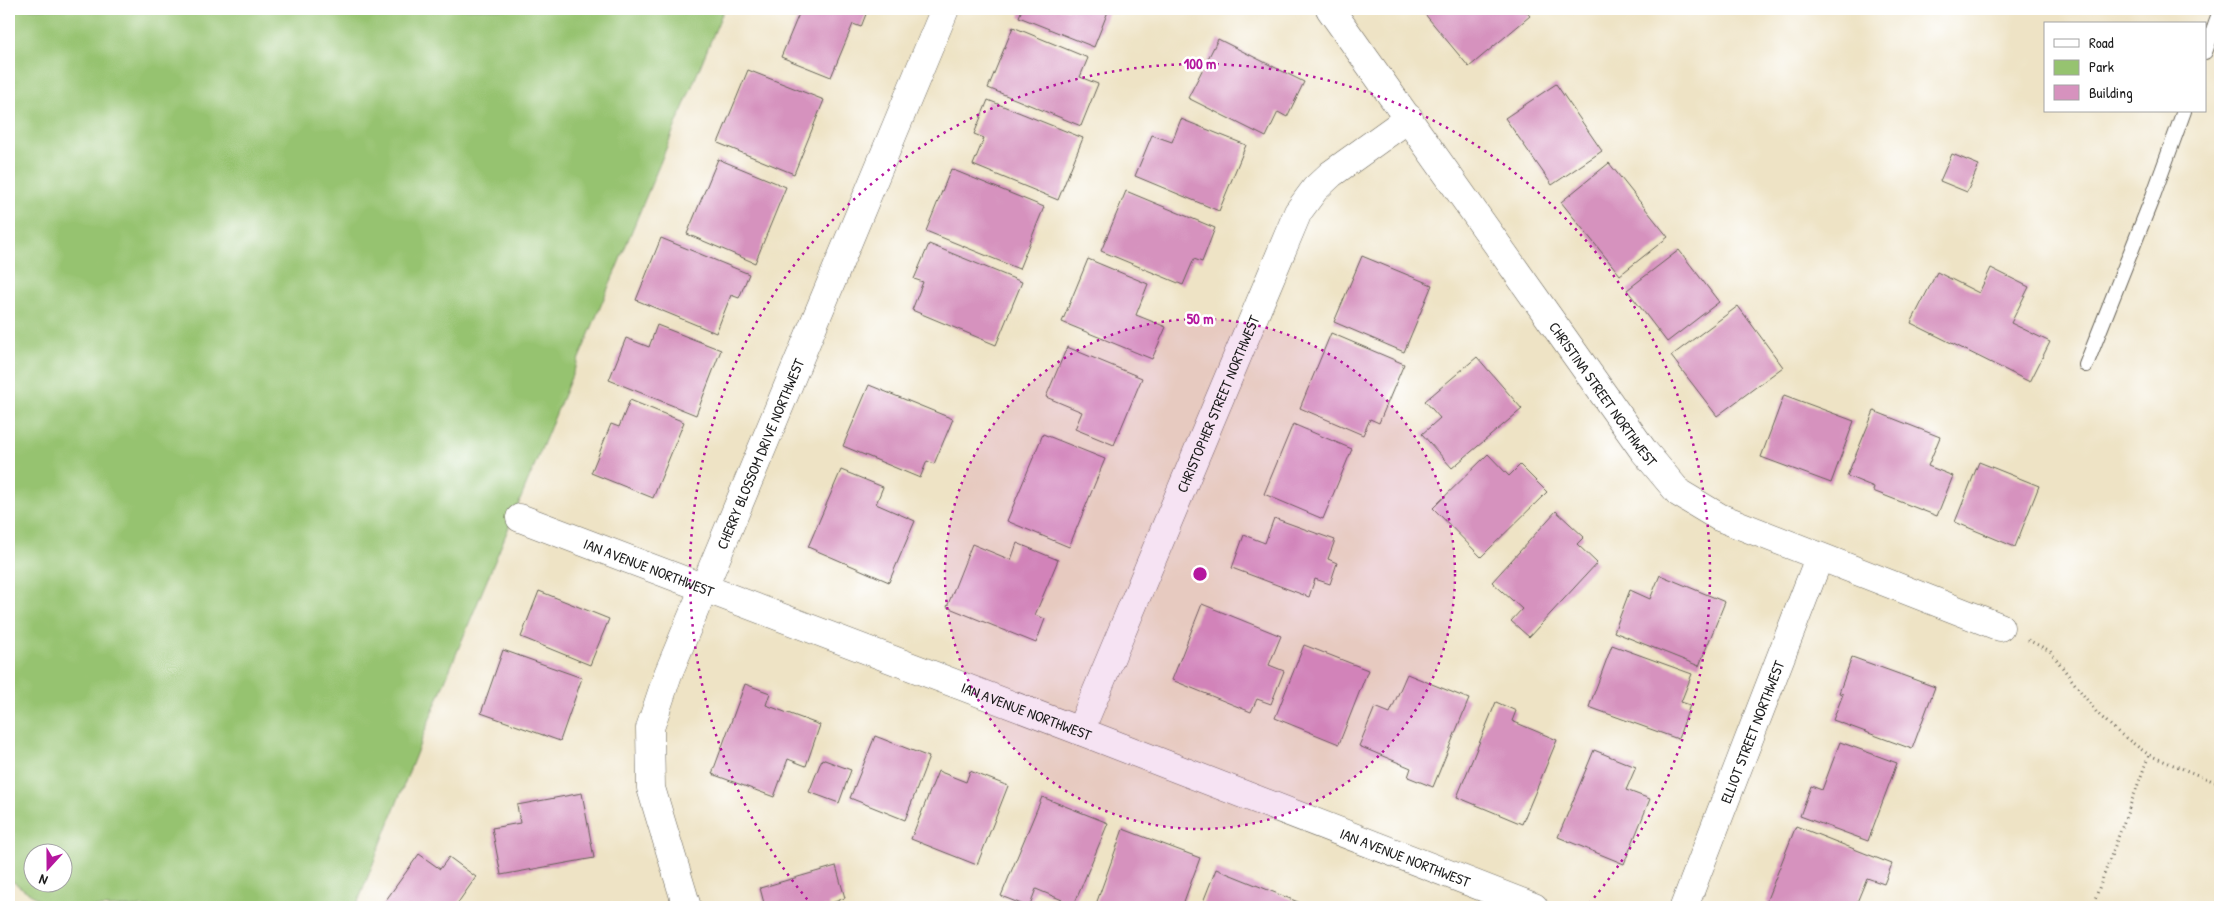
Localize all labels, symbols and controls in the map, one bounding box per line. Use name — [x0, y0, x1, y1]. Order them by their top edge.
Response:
legend — [2044, 22, 2206, 112]
text: Road — [2089, 32, 2114, 53]
text: 100 m — [1184, 53, 1216, 74]
text: Park — [2089, 56, 2114, 77]
text: Building — [2089, 82, 2133, 103]
text: 50 m — [1187, 308, 1213, 329]
street label: CHRISTOPHER STREET NORTHWEST — [1171, 311, 1264, 496]
street label: CHRISTINA STREET NORTHWEST — [1544, 317, 1663, 471]
street label: CHERRY BLOSSOM DRIVE NORTHWEST — [711, 354, 809, 552]
street label: IAN AVENUE NORTHWEST — [581, 533, 718, 602]
centre of rings — [1191, 565, 1209, 583]
street label: ELLIOT STREET NORTHWEST — [1715, 656, 1789, 806]
street label: IAN AVENUE NORTHWEST — [958, 676, 1096, 745]
street label: IAN AVENUE NORTHWEST — [1337, 822, 1474, 892]
north arrow — [22, 844, 72, 894]
text: N — [36, 870, 50, 891]

